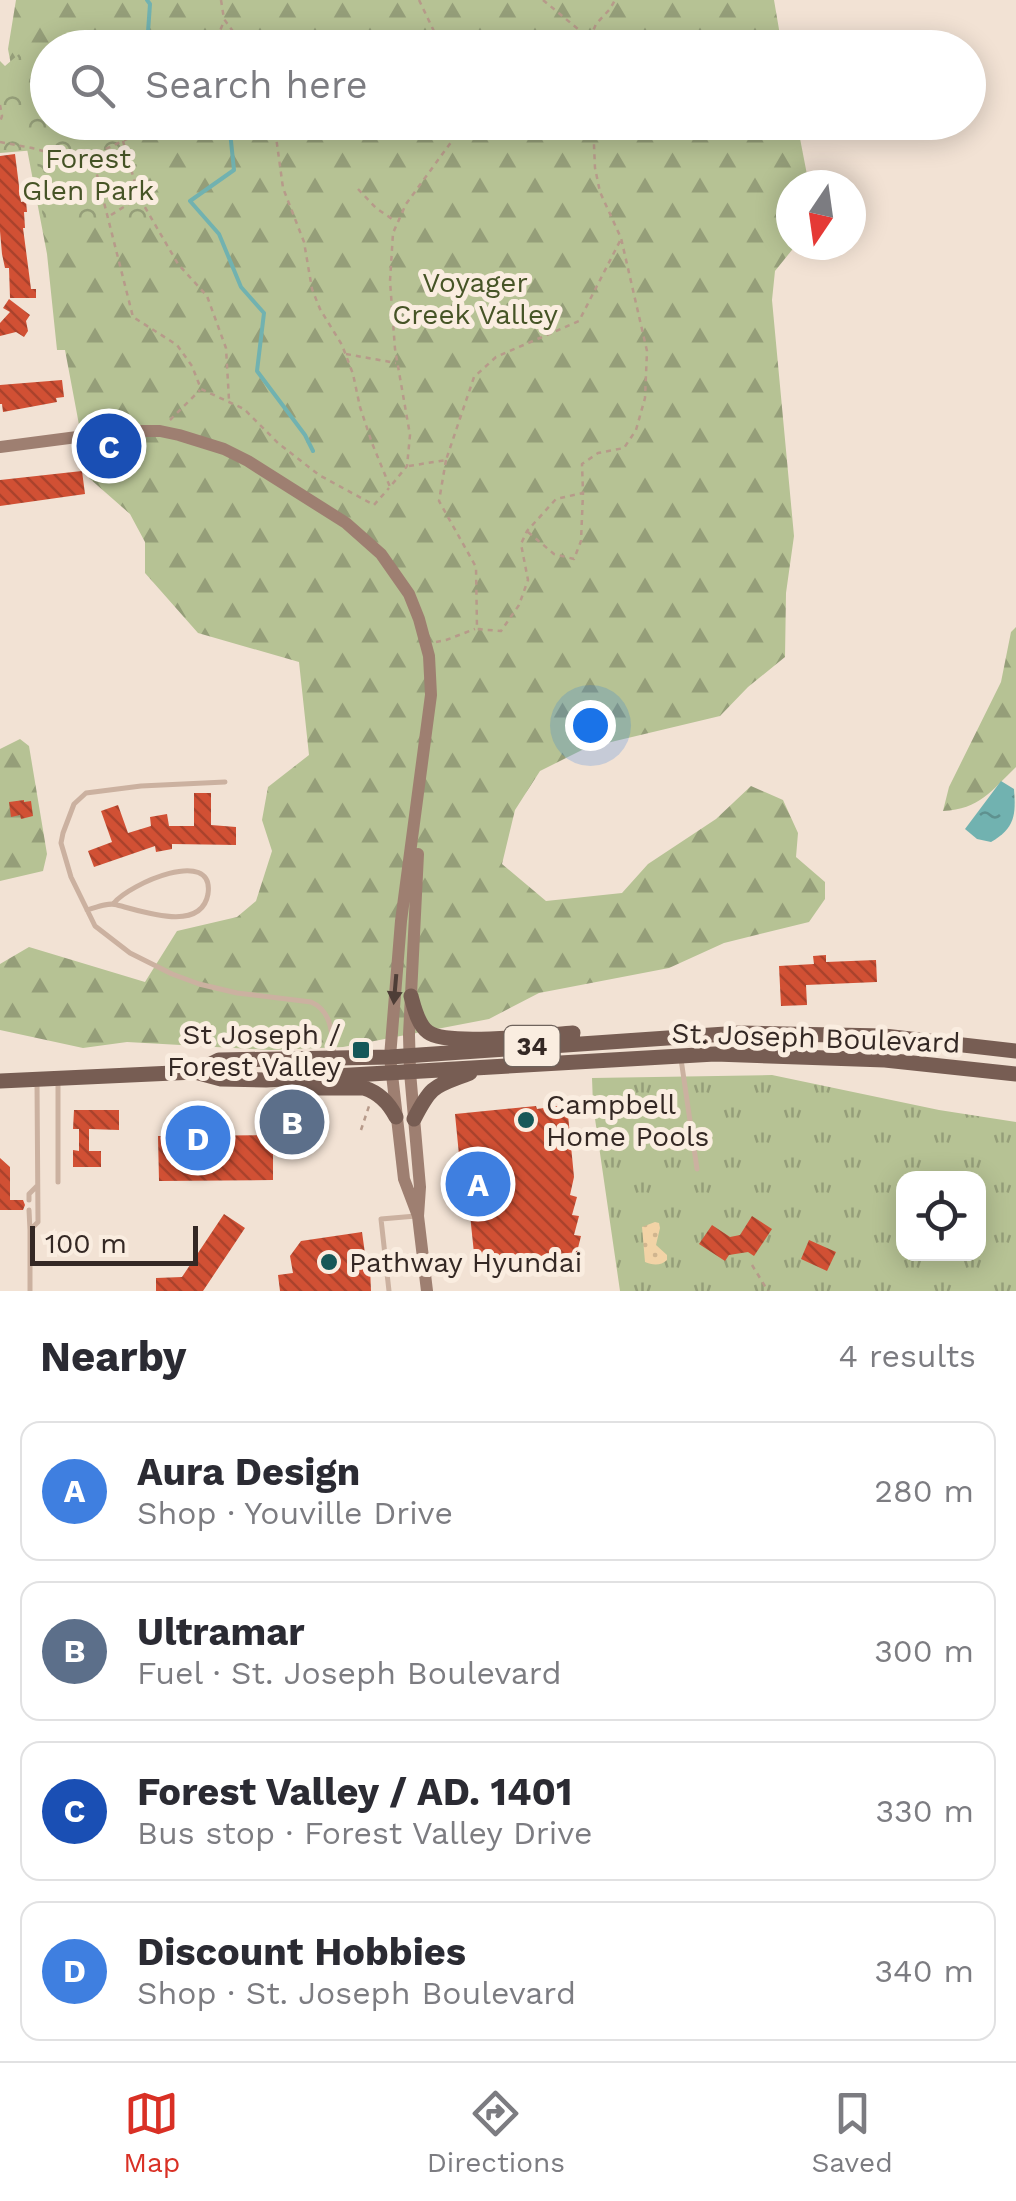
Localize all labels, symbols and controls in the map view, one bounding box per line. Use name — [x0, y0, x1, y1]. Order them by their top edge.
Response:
search box — [30, 30, 986, 140]
icon: search — [65, 58, 120, 113]
text: Search here — [145, 63, 368, 107]
park label: Forest Glen Park — [22, 142, 154, 207]
north arrow — [776, 170, 866, 260]
park label: Voyager Creek Valley — [392, 266, 558, 331]
pin: C — [76, 408, 142, 484]
your location — [565, 700, 616, 751]
one-way arrow — [387, 973, 403, 1005]
street label: St. Joseph Boulevard — [671, 1016, 961, 1060]
place label: St Joseph / Forest Valley — [167, 1018, 342, 1083]
road number: 34 — [504, 1026, 560, 1066]
marker: St Joseph / Forest Valley — [350, 1039, 372, 1061]
pin: B — [260, 1084, 324, 1160]
place label: Campbell Home Pools — [546, 1088, 709, 1153]
pin: D — [166, 1100, 230, 1176]
marker: Campbell Home Pools — [515, 1109, 537, 1131]
pin: A — [446, 1146, 510, 1222]
map controls — [896, 1171, 986, 1261]
button: locate — [896, 1171, 986, 1261]
scale bar — [30, 1221, 198, 1266]
text: 100 m — [45, 1227, 127, 1260]
place label: Pathway Hyundai — [349, 1246, 582, 1279]
marker: Pathway Hyundai — [318, 1251, 340, 1273]
text: Nearby — [40, 1332, 187, 1381]
text: 4 results — [838, 1337, 976, 1375]
text: Aura Design — [137, 1450, 360, 1494]
text: A — [64, 1472, 85, 1510]
text: 280 m — [874, 1472, 974, 1510]
text: Shop · Youville Drive — [137, 1494, 453, 1532]
text: Ultramar — [137, 1610, 305, 1654]
text: B — [64, 1632, 85, 1670]
text: 300 m — [874, 1632, 974, 1670]
text: Fuel · St. Joseph Boulevard — [137, 1654, 561, 1692]
text: Forest Valley / AD. 1401 — [137, 1770, 572, 1814]
text: C — [64, 1792, 85, 1830]
text: 330 m — [875, 1792, 974, 1830]
text: Bus stop · Forest Valley Drive — [137, 1814, 593, 1852]
text: Discount Hobbies — [137, 1930, 466, 1974]
text: D — [63, 1952, 86, 1990]
text: 340 m — [874, 1952, 974, 1990]
text: Shop · St. Joseph Boulevard — [137, 1974, 576, 2012]
tab: Map — [123, 2086, 180, 2179]
tab: Directions — [427, 2086, 565, 2179]
tab: Saved — [811, 2086, 893, 2179]

